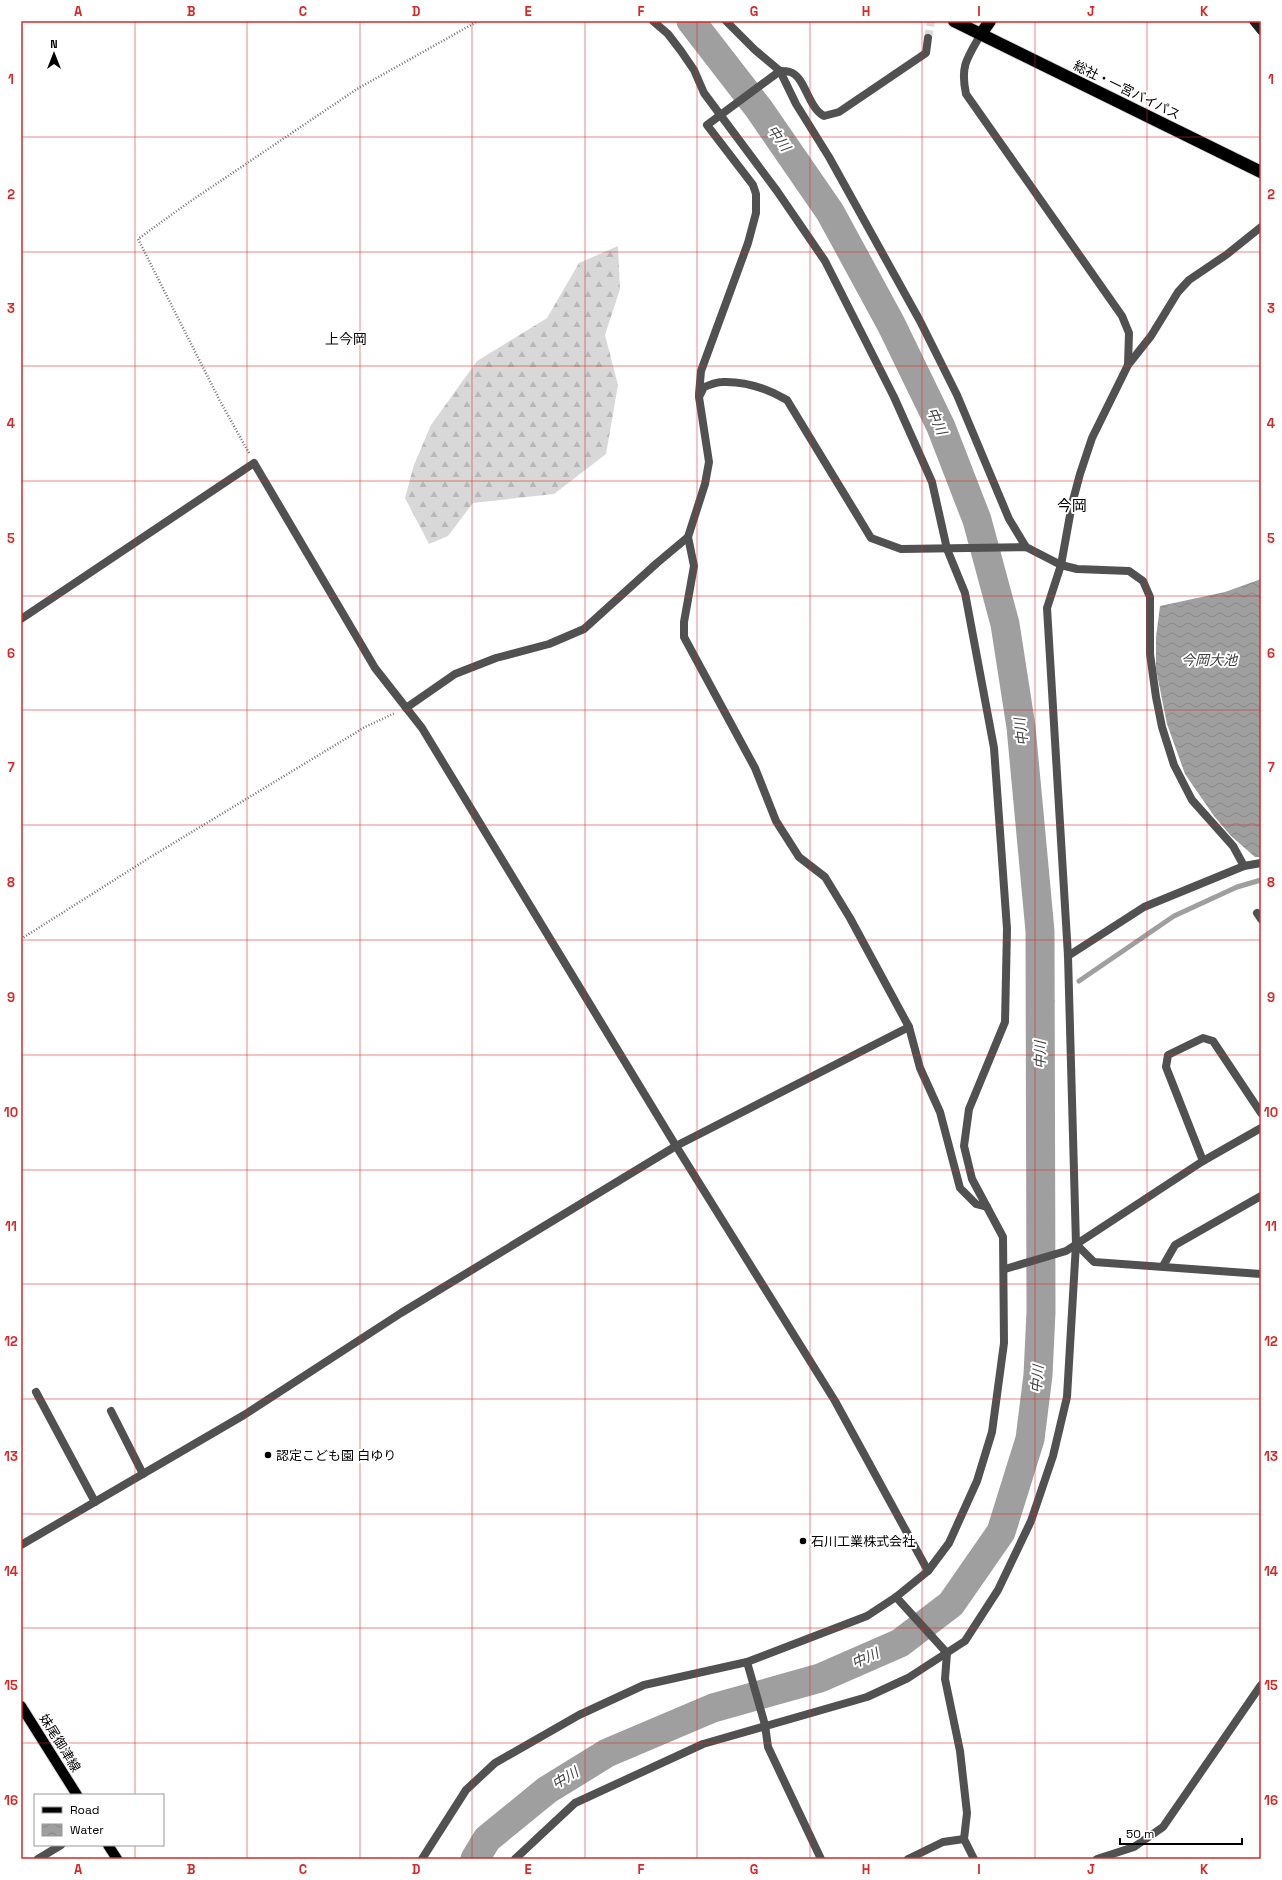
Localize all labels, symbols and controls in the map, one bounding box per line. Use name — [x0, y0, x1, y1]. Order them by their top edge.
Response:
text: A — [74, 3, 83, 20]
text: B — [187, 3, 196, 20]
text: C — [299, 3, 307, 20]
text: D — [412, 3, 421, 20]
text: E — [524, 3, 532, 20]
text: F — [638, 3, 645, 20]
text: G — [750, 3, 758, 20]
text: H — [862, 3, 870, 20]
text: I — [977, 3, 981, 20]
text: J — [1087, 3, 1095, 20]
text: K — [1200, 3, 1209, 20]
north arrow — [34, 34, 74, 74]
text: N — [50, 37, 58, 51]
street label: 総社・一宮バイパス — [1071, 57, 1183, 123]
text: 1 — [8, 71, 14, 88]
text: 1 — [1268, 71, 1274, 88]
water label: 中川 — [764, 121, 796, 156]
text: 2 — [7, 186, 15, 203]
text: 2 — [1267, 186, 1275, 203]
text: 3 — [7, 300, 15, 317]
text: 3 — [1267, 300, 1275, 317]
district label: 上今岡 — [325, 330, 367, 348]
water label: 中川 — [923, 405, 952, 439]
text: 4 — [7, 415, 15, 432]
text: 4 — [1267, 415, 1275, 432]
district label: 今岡 — [1057, 496, 1087, 515]
text: 5 — [7, 530, 15, 547]
text: 5 — [1267, 530, 1275, 547]
text: 6 — [7, 645, 15, 662]
text: 6 — [1267, 645, 1275, 662]
water label: 今岡大池 — [1181, 651, 1239, 669]
water label: 中川 — [1010, 715, 1032, 747]
text: 7 — [7, 759, 15, 776]
text: 7 — [1267, 759, 1275, 776]
text: 8 — [7, 874, 15, 891]
text: 8 — [1267, 874, 1275, 891]
text: 9 — [7, 989, 15, 1006]
text: 9 — [1267, 989, 1275, 1006]
water label: 中川 — [1031, 1039, 1049, 1069]
text: 10 — [4, 1104, 18, 1121]
text: 10 — [1264, 1104, 1278, 1121]
text: 11 — [5, 1218, 17, 1235]
text: 11 — [1265, 1218, 1277, 1235]
text: 12 — [4, 1333, 18, 1350]
text: 12 — [1264, 1333, 1278, 1350]
water label: 中川 — [1027, 1362, 1047, 1394]
place label: 認定こども園 白ゆり — [276, 1447, 396, 1464]
text: 13 — [4, 1448, 18, 1465]
text: 13 — [1264, 1448, 1278, 1465]
marker: 認定こども園 白ゆり — [263, 1450, 273, 1460]
place label: 石川工業株式会社 — [811, 1533, 915, 1550]
marker: 石川工業株式会社 — [798, 1536, 808, 1546]
text: 14 — [4, 1563, 18, 1580]
text: 14 — [1264, 1563, 1278, 1580]
water label: 中川 — [849, 1643, 883, 1672]
text: 15 — [4, 1677, 18, 1694]
text: 15 — [1264, 1677, 1278, 1694]
street label: 妹尾御津線 — [36, 1711, 84, 1775]
water label: 中川 — [548, 1762, 583, 1793]
text: 16 — [4, 1792, 18, 1809]
text: 16 — [1264, 1792, 1278, 1809]
legend — [34, 1794, 164, 1846]
text: Road — [70, 1802, 99, 1818]
scale bar — [1120, 1820, 1242, 1846]
text: Water — [70, 1822, 104, 1838]
text: 50 m — [1126, 1826, 1154, 1842]
text: A — [74, 1861, 83, 1878]
text: B — [187, 1861, 196, 1878]
text: C — [299, 1861, 307, 1878]
text: D — [412, 1861, 421, 1878]
text: E — [524, 1861, 532, 1878]
text: F — [638, 1861, 645, 1878]
text: G — [750, 1861, 758, 1878]
text: H — [862, 1861, 870, 1878]
text: I — [977, 1861, 981, 1878]
text: J — [1087, 1861, 1095, 1878]
text: K — [1200, 1861, 1209, 1878]

